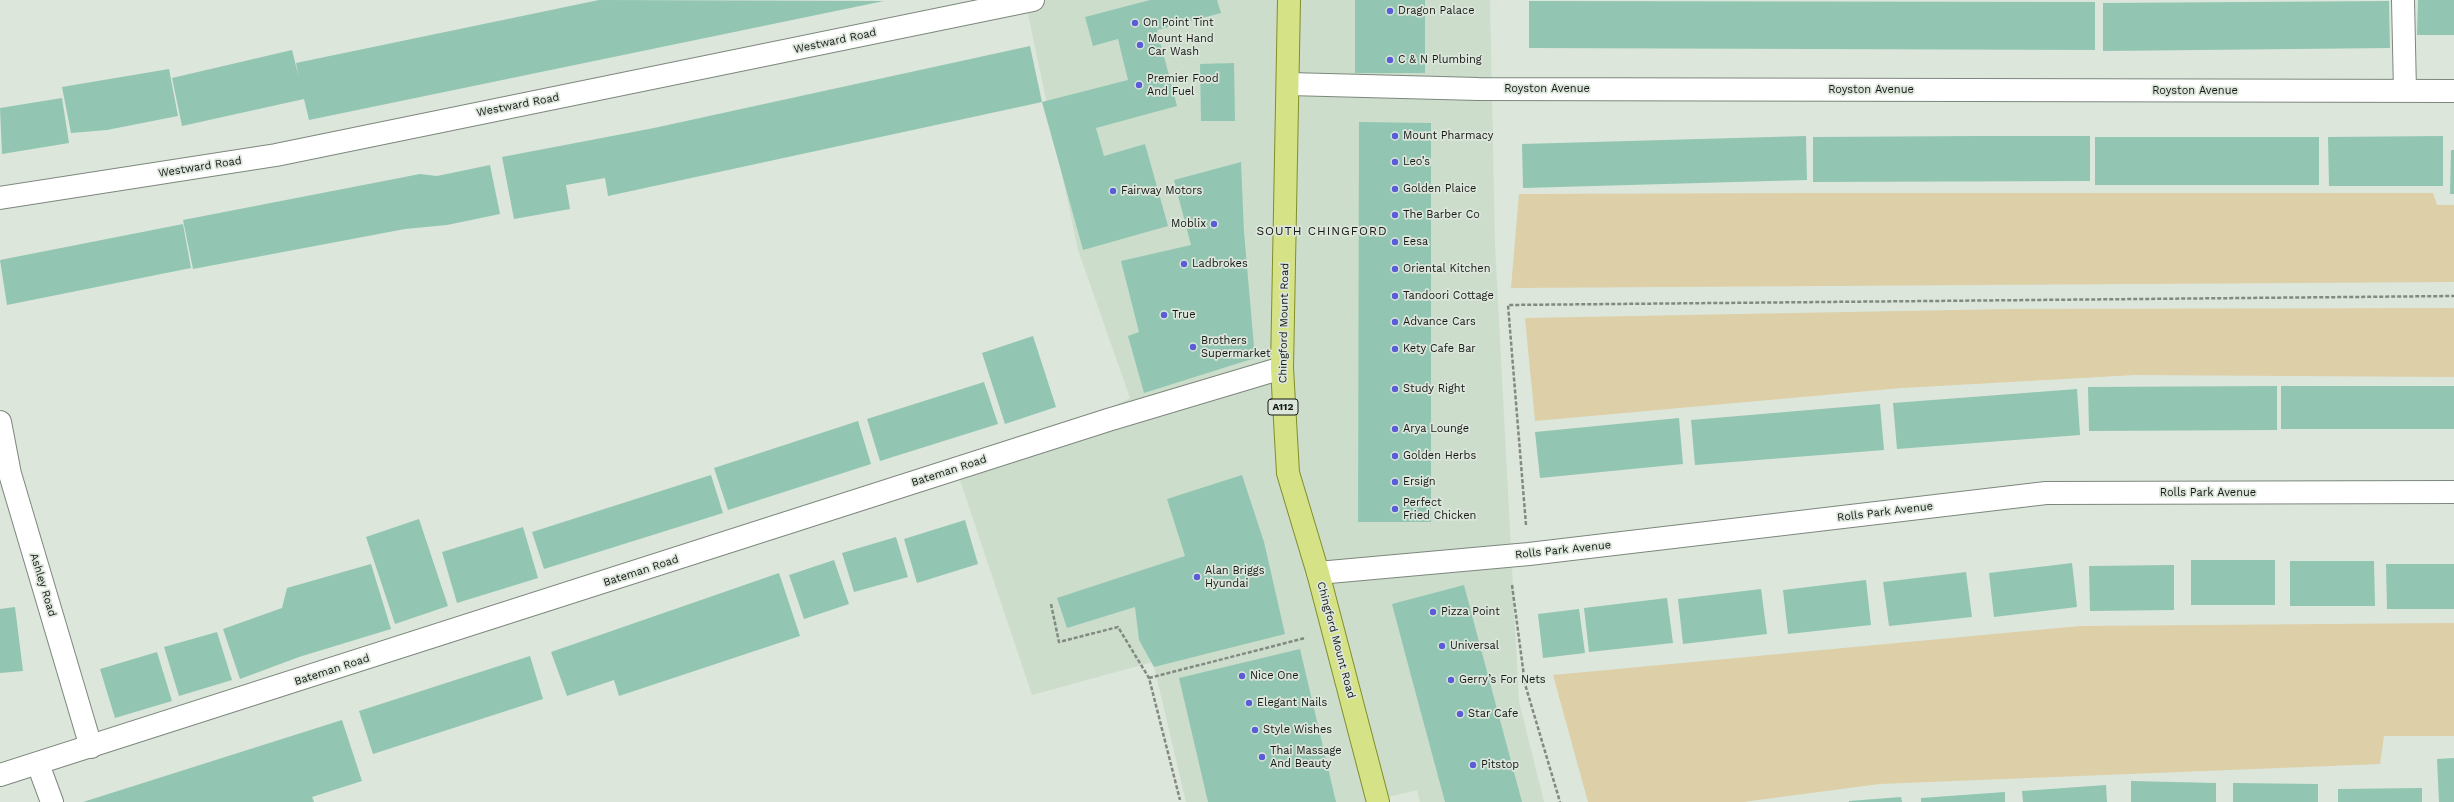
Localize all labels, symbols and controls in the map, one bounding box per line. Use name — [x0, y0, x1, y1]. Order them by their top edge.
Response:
place label: Dragon Palace — [1398, 4, 1474, 18]
marker: Dragon Palace — [1385, 6, 1395, 16]
place label: On Point Tint — [1143, 16, 1214, 30]
marker: On Point Tint — [1130, 18, 1140, 28]
street label: Westward Road — [793, 26, 877, 56]
place label: Mount Hand Car Wash — [1148, 32, 1214, 58]
marker: Mount Hand Car Wash — [1135, 40, 1145, 50]
place label: C & N Plumbing — [1398, 53, 1482, 67]
marker: C & N Plumbing — [1385, 55, 1395, 65]
place label: Premier Food And Fuel — [1147, 72, 1219, 98]
marker: Premier Food And Fuel — [1134, 80, 1144, 90]
street label: Royston Avenue — [1504, 82, 1590, 96]
street label: Royston Avenue — [1828, 83, 1914, 97]
street label: Royston Avenue — [2152, 84, 2238, 98]
street label: Westward Road — [475, 91, 561, 119]
place label: Mount Pharmacy — [1403, 129, 1493, 143]
marker: Mount Pharmacy — [1390, 131, 1400, 141]
street label: Westward Road — [157, 154, 243, 180]
place label: Leo’s — [1403, 155, 1430, 169]
marker: Leo’s — [1390, 157, 1400, 167]
place label: Golden Plaice — [1403, 182, 1476, 196]
place label: Fairway Motors — [1121, 184, 1202, 198]
marker: Golden Plaice — [1390, 184, 1400, 194]
marker: Fairway Motors — [1108, 186, 1118, 196]
place label: The Barber Co — [1403, 208, 1480, 222]
marker: The Barber Co — [1390, 210, 1400, 220]
place label: Moblix — [1171, 217, 1206, 231]
marker: Moblix — [1209, 219, 1219, 229]
district label: SOUTH CHINGFORD — [1256, 224, 1388, 238]
place label: Eesa — [1403, 235, 1428, 249]
marker: Eesa — [1390, 237, 1400, 247]
place label: Ladbrokes — [1192, 257, 1248, 271]
marker: Ladbrokes — [1179, 259, 1189, 269]
place label: Oriental Kitchen — [1403, 262, 1490, 276]
street label: Chingford Mount Road — [1276, 263, 1292, 383]
marker: Oriental Kitchen — [1390, 264, 1400, 274]
place label: Tandoori Cottage — [1403, 289, 1494, 303]
marker: Tandoori Cottage — [1390, 291, 1400, 301]
place label: True — [1172, 308, 1196, 322]
marker: True — [1159, 310, 1169, 320]
place label: Advance Cars — [1403, 315, 1476, 329]
marker: Advance Cars — [1390, 317, 1400, 327]
place label: Brothers Supermarket — [1201, 334, 1271, 360]
marker: Brothers Supermarket — [1188, 342, 1198, 352]
place label: Kety Cafe Bar — [1403, 342, 1476, 356]
marker: Kety Cafe Bar — [1390, 344, 1400, 354]
place label: Study Right — [1403, 382, 1465, 396]
marker: Study Right — [1390, 384, 1400, 394]
road number: A112 — [1268, 399, 1298, 415]
place label: Arya Lounge — [1403, 422, 1469, 436]
marker: Arya Lounge — [1390, 424, 1400, 434]
place label: Golden Herbs — [1403, 449, 1476, 463]
marker: Golden Herbs — [1390, 451, 1400, 461]
street label: Bateman Road — [910, 453, 988, 489]
place label: Ersign — [1403, 475, 1436, 489]
marker: Ersign — [1390, 477, 1400, 487]
street label: Rolls Park Avenue — [2160, 486, 2256, 500]
place label: Perfect Fried Chicken — [1403, 496, 1476, 522]
street label: Rolls Park Avenue — [1836, 500, 1934, 524]
marker: Perfect Fried Chicken — [1390, 504, 1400, 514]
street label: Rolls Park Avenue — [1514, 538, 1612, 562]
street label: Ashley Road — [27, 552, 59, 618]
street label: Bateman Road — [602, 553, 680, 589]
place label: Alan Briggs Hyundai — [1205, 564, 1265, 590]
marker: Alan Briggs Hyundai — [1192, 572, 1202, 582]
street label: Chingford Mount Road — [1314, 580, 1358, 700]
place label: Pizza Point — [1441, 605, 1500, 619]
marker: Pizza Point — [1428, 607, 1438, 617]
place label: Universal — [1450, 639, 1499, 653]
marker: Universal — [1437, 641, 1447, 651]
street label: Bateman Road — [293, 652, 371, 688]
place label: Nice One — [1250, 669, 1299, 683]
marker: Nice One — [1237, 671, 1247, 681]
place label: Gerry’s For Nets — [1459, 673, 1546, 687]
marker: Gerry’s For Nets — [1446, 675, 1456, 685]
place label: Elegant Nails — [1257, 696, 1327, 710]
marker: Elegant Nails — [1244, 698, 1254, 708]
place label: Star Cafe — [1468, 707, 1518, 721]
marker: Star Cafe — [1455, 709, 1465, 719]
place label: Style Wishes — [1263, 723, 1332, 737]
marker: Style Wishes — [1250, 725, 1260, 735]
place label: Thai Massage And Beauty — [1270, 744, 1342, 770]
marker: Thai Massage And Beauty — [1257, 752, 1267, 762]
place label: Pitstop — [1481, 758, 1519, 772]
marker: Pitstop — [1468, 760, 1478, 770]

